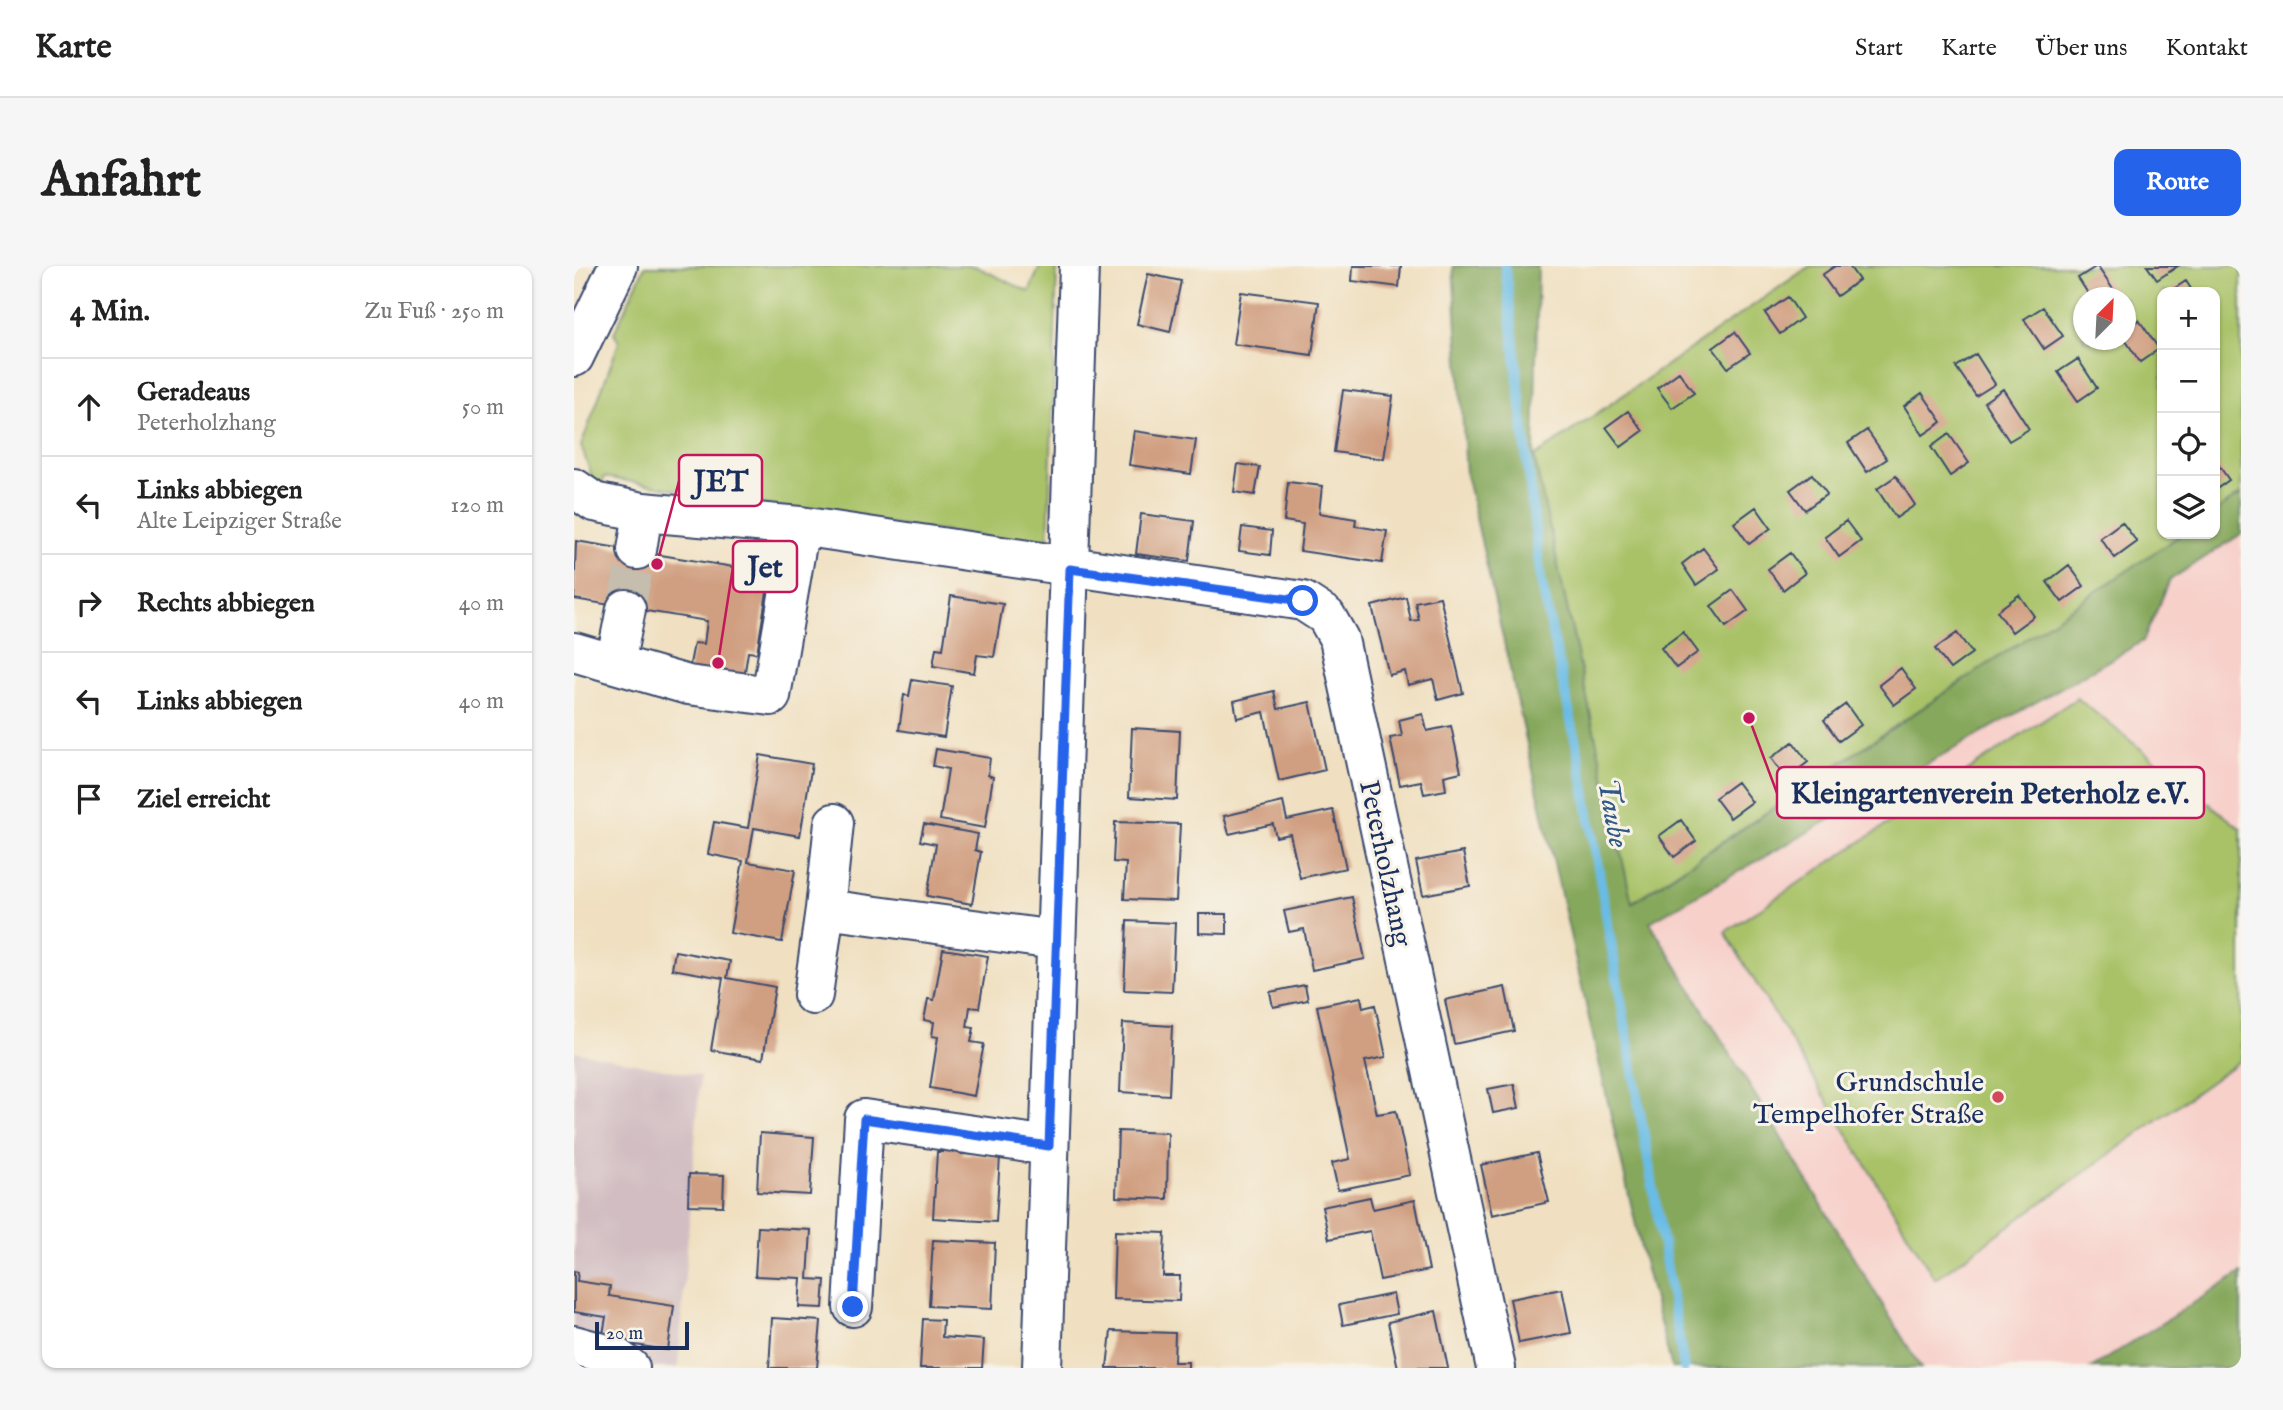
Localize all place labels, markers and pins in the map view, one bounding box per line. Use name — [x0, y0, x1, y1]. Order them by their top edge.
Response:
callout: JET — [679, 455, 762, 506]
callout: Jet — [733, 541, 797, 592]
callout: Kleingartenverein Peterholz e.V. — [1777, 767, 2204, 818]
place label: Grundschule Tempelhofer Straße — [1753, 1066, 1984, 1133]
marker: Grundschule Tempelhofer Straße — [1990, 1089, 2006, 1105]

